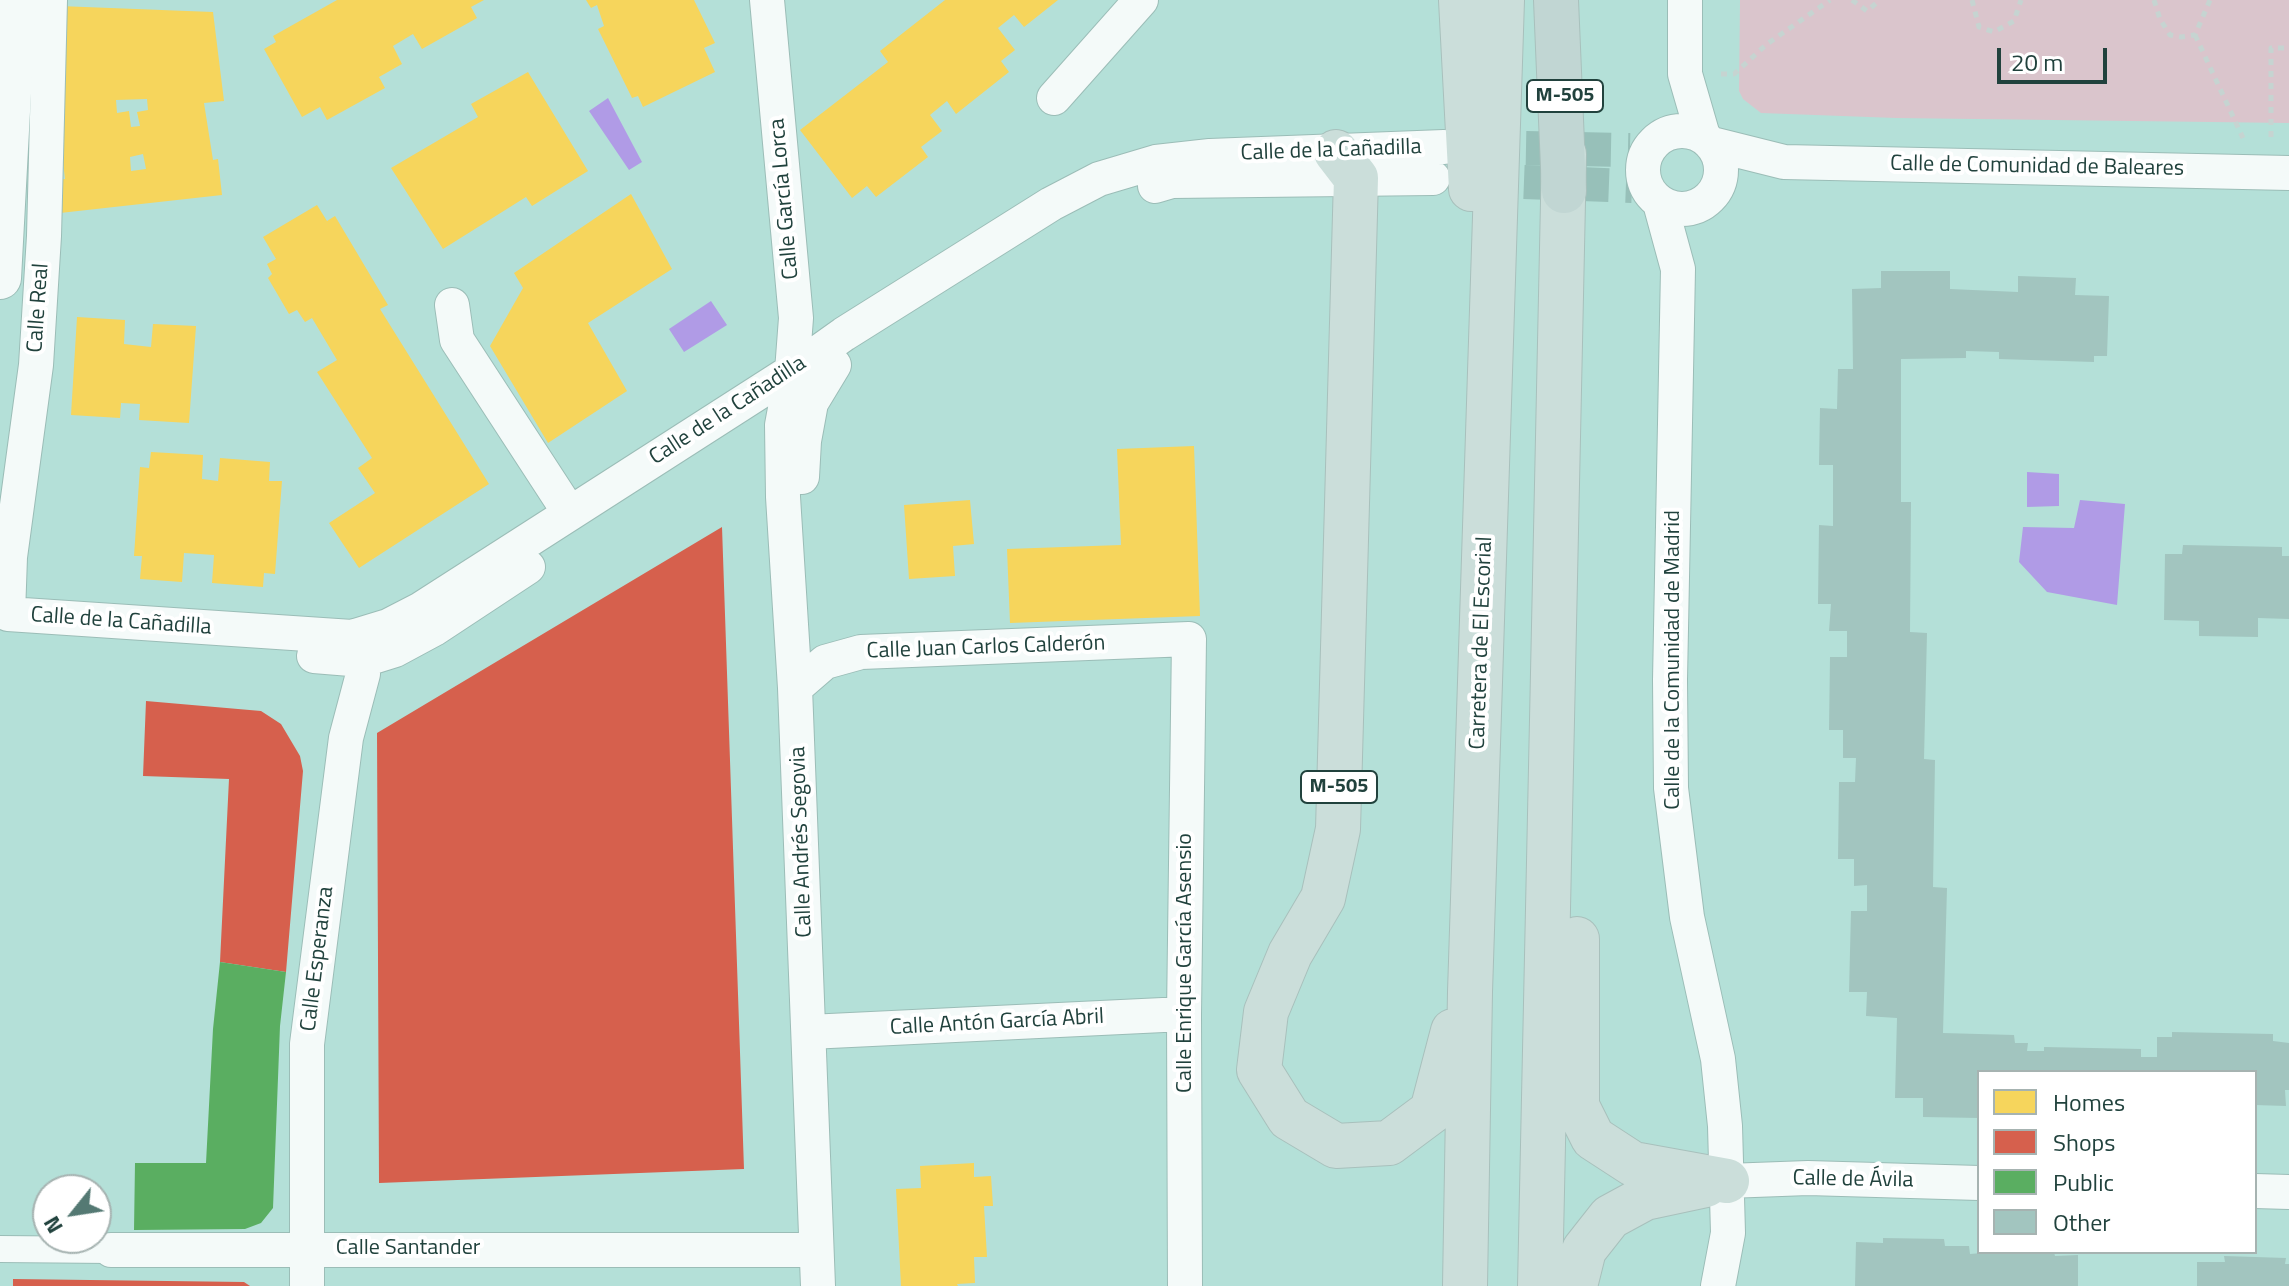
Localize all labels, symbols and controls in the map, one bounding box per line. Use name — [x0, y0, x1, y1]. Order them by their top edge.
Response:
scale bar — [2001, 32, 2111, 82]
text: 20 m — [2011, 44, 2063, 80]
road number: M-505 — [1527, 80, 1603, 112]
street label: Calle García Lorca — [765, 117, 805, 281]
street label: Calle de la Cañadilla — [1240, 135, 1422, 167]
street label: Calle de Comunidad de Baleares — [1890, 151, 2184, 183]
street label: Calle Real — [23, 262, 55, 354]
street label: Calle de la Cañadilla — [645, 351, 811, 471]
street label: Calle de la Comunidad de Madrid — [1661, 510, 1687, 810]
street label: Carretera de El Escorial — [1465, 536, 1499, 750]
street label: Calle de la Cañadilla — [30, 603, 212, 641]
street label: Calle Juan Carlos Calderón — [866, 631, 1106, 665]
street label: Calle Andrés Segovia — [785, 746, 819, 938]
road number: M-505 — [1301, 771, 1377, 803]
street label: Calle Enrique García Asensio — [1173, 833, 1199, 1093]
street label: Calle Esperanza — [296, 885, 340, 1033]
street label: Calle Antón García Abril — [889, 1004, 1105, 1042]
legend — [1977, 1070, 2257, 1254]
text: Homes — [2053, 1084, 2125, 1120]
text: Shops — [2053, 1124, 2115, 1160]
text: Public — [2053, 1164, 2114, 1200]
street label: Calle de Ávila — [1792, 1166, 1914, 1194]
north arrow — [32, 1174, 112, 1254]
text: Other — [2053, 1204, 2111, 1240]
text: N — [34, 1210, 71, 1240]
street label: Calle Santander — [336, 1236, 480, 1262]

